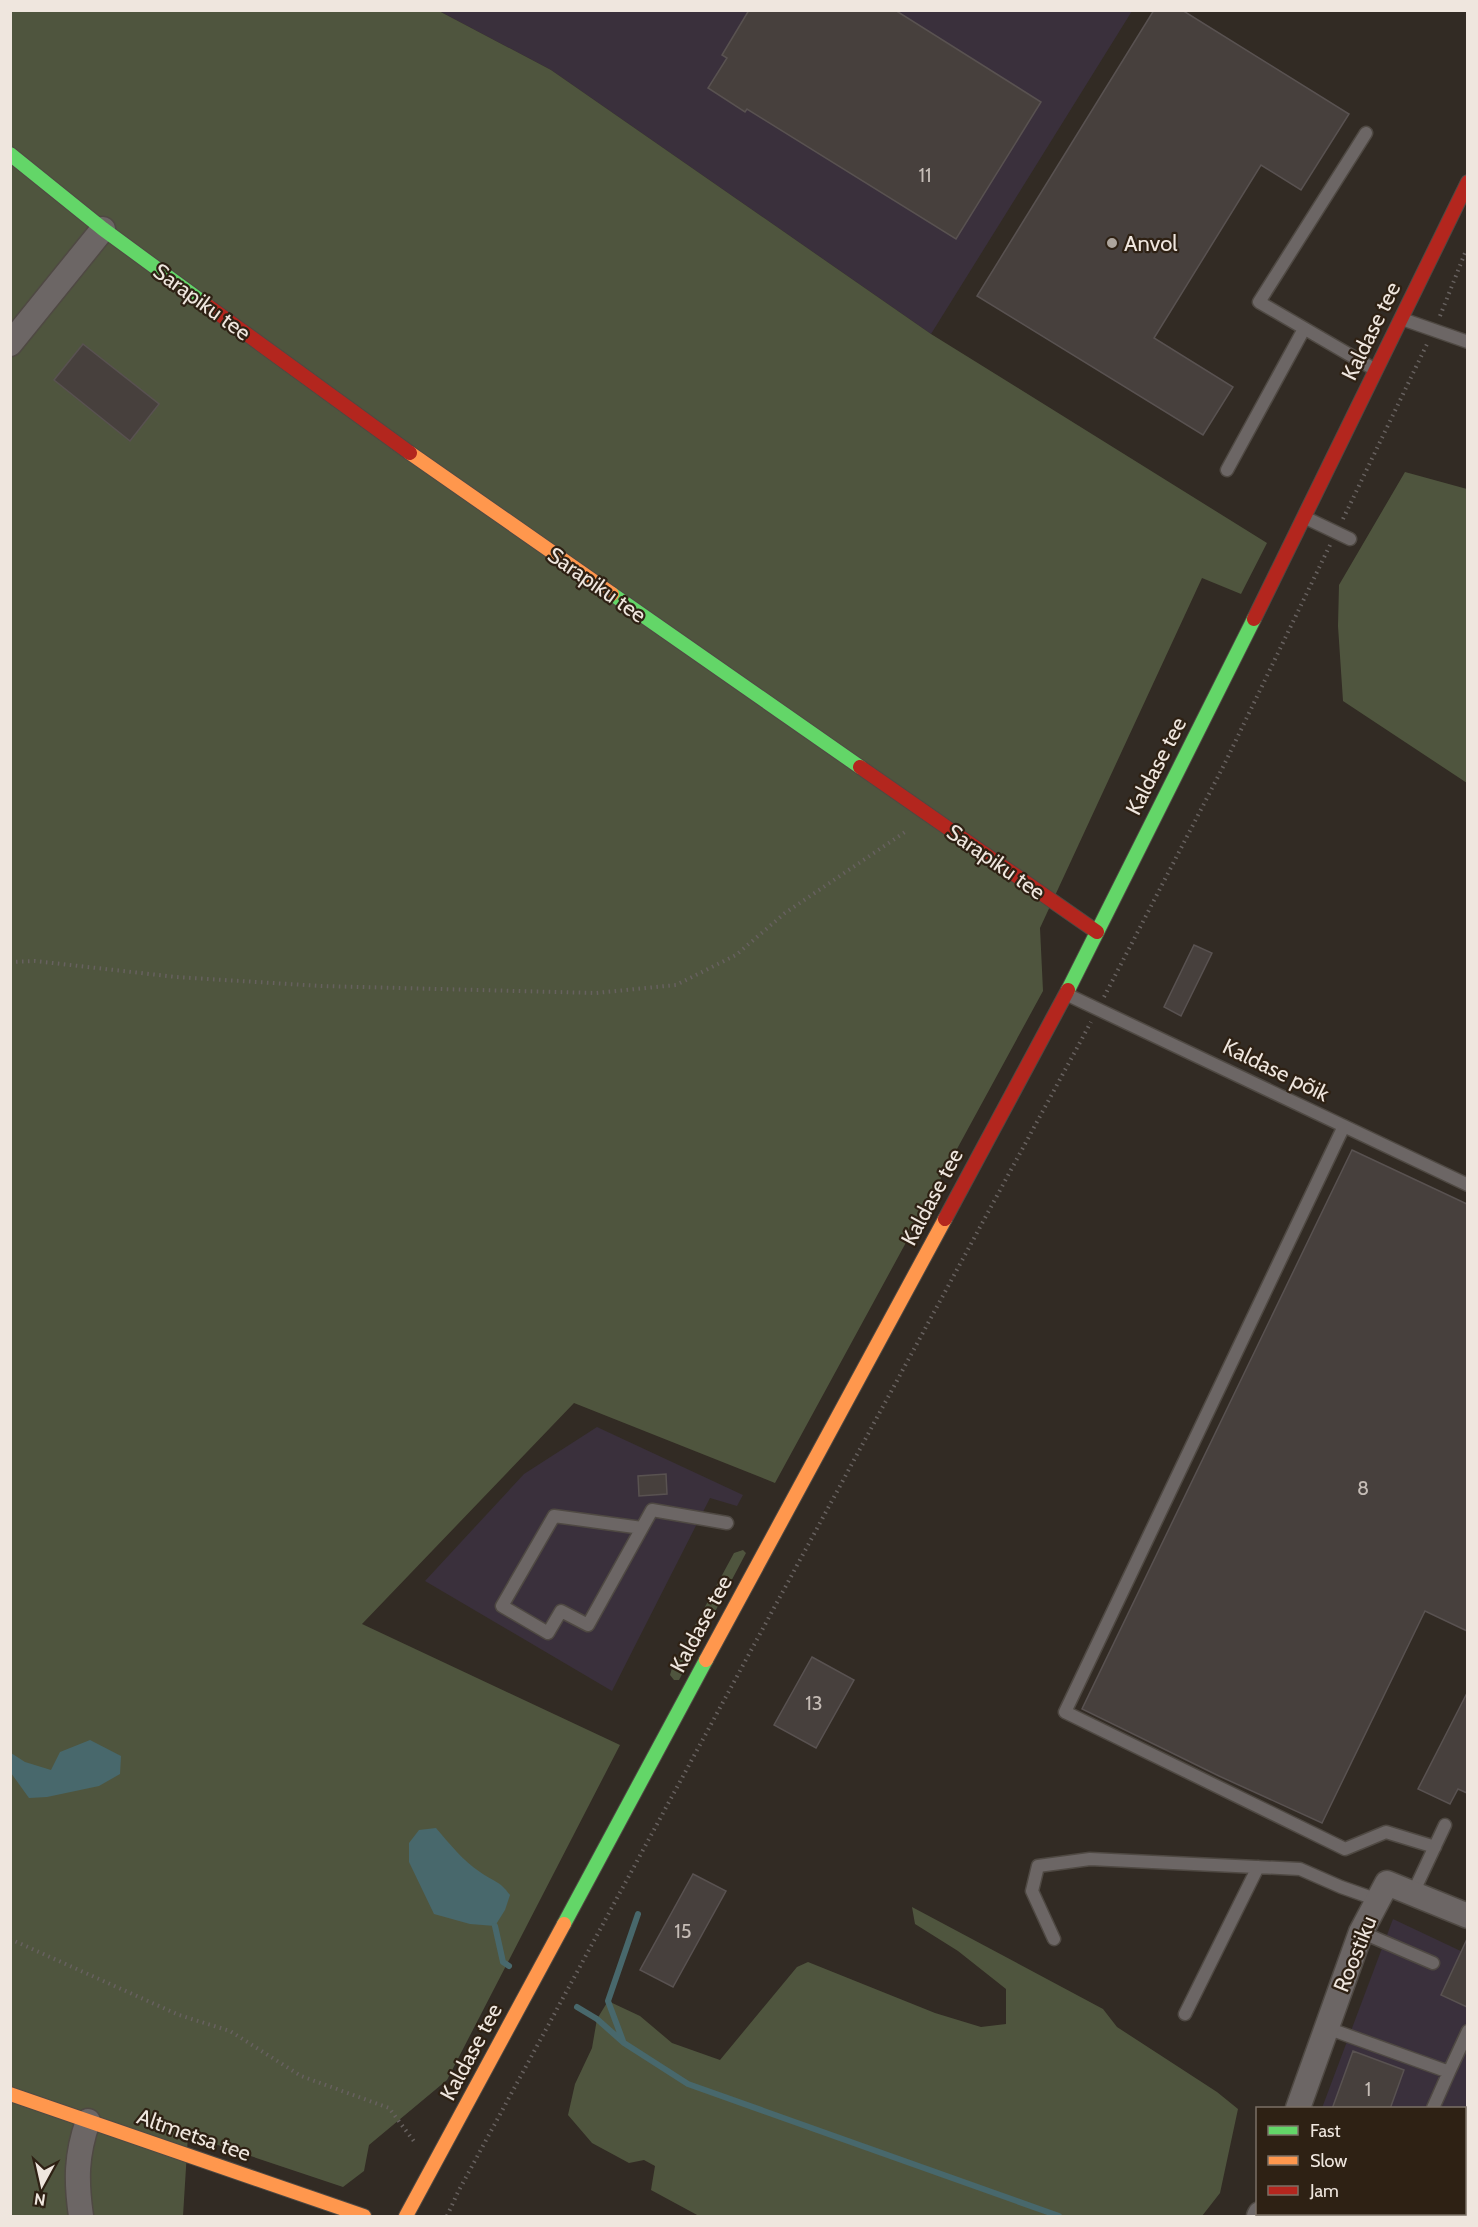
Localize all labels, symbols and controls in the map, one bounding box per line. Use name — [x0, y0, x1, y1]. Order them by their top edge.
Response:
house number: 11 — [918, 163, 932, 187]
place label: Anvol — [1124, 230, 1178, 257]
marker: Anvol — [1105, 236, 1119, 250]
street label: Sarapiku tee — [148, 258, 256, 346]
street label: Kaldase tee — [1336, 277, 1406, 385]
street label: Sarapiku tee — [543, 541, 651, 629]
street label: Kaldase tee — [1120, 713, 1192, 819]
street label: Sarapiku tee — [942, 818, 1050, 906]
street label: Kaldase põik — [1218, 1033, 1334, 1107]
street label: Kaldase tee — [895, 1144, 969, 1250]
house number: 8 — [1357, 1476, 1369, 1500]
street label: Kaldase tee — [664, 1571, 738, 1677]
house number: 13 — [805, 1691, 823, 1715]
street label: Roostiku — [1328, 1912, 1382, 1996]
house number: 15 — [674, 1919, 692, 1943]
street label: Kaldase tee — [434, 1999, 508, 2105]
house number: 1 — [1365, 2077, 1371, 2101]
street label: Altmetsa tee — [134, 2103, 254, 2167]
legend — [1256, 2107, 1466, 2215]
text: Fast — [1310, 2120, 1341, 2142]
text: Slow — [1310, 2150, 1347, 2172]
north arrow — [12, 2155, 72, 2215]
text: Jam — [1309, 2180, 1339, 2202]
text: N — [33, 2189, 47, 2210]

